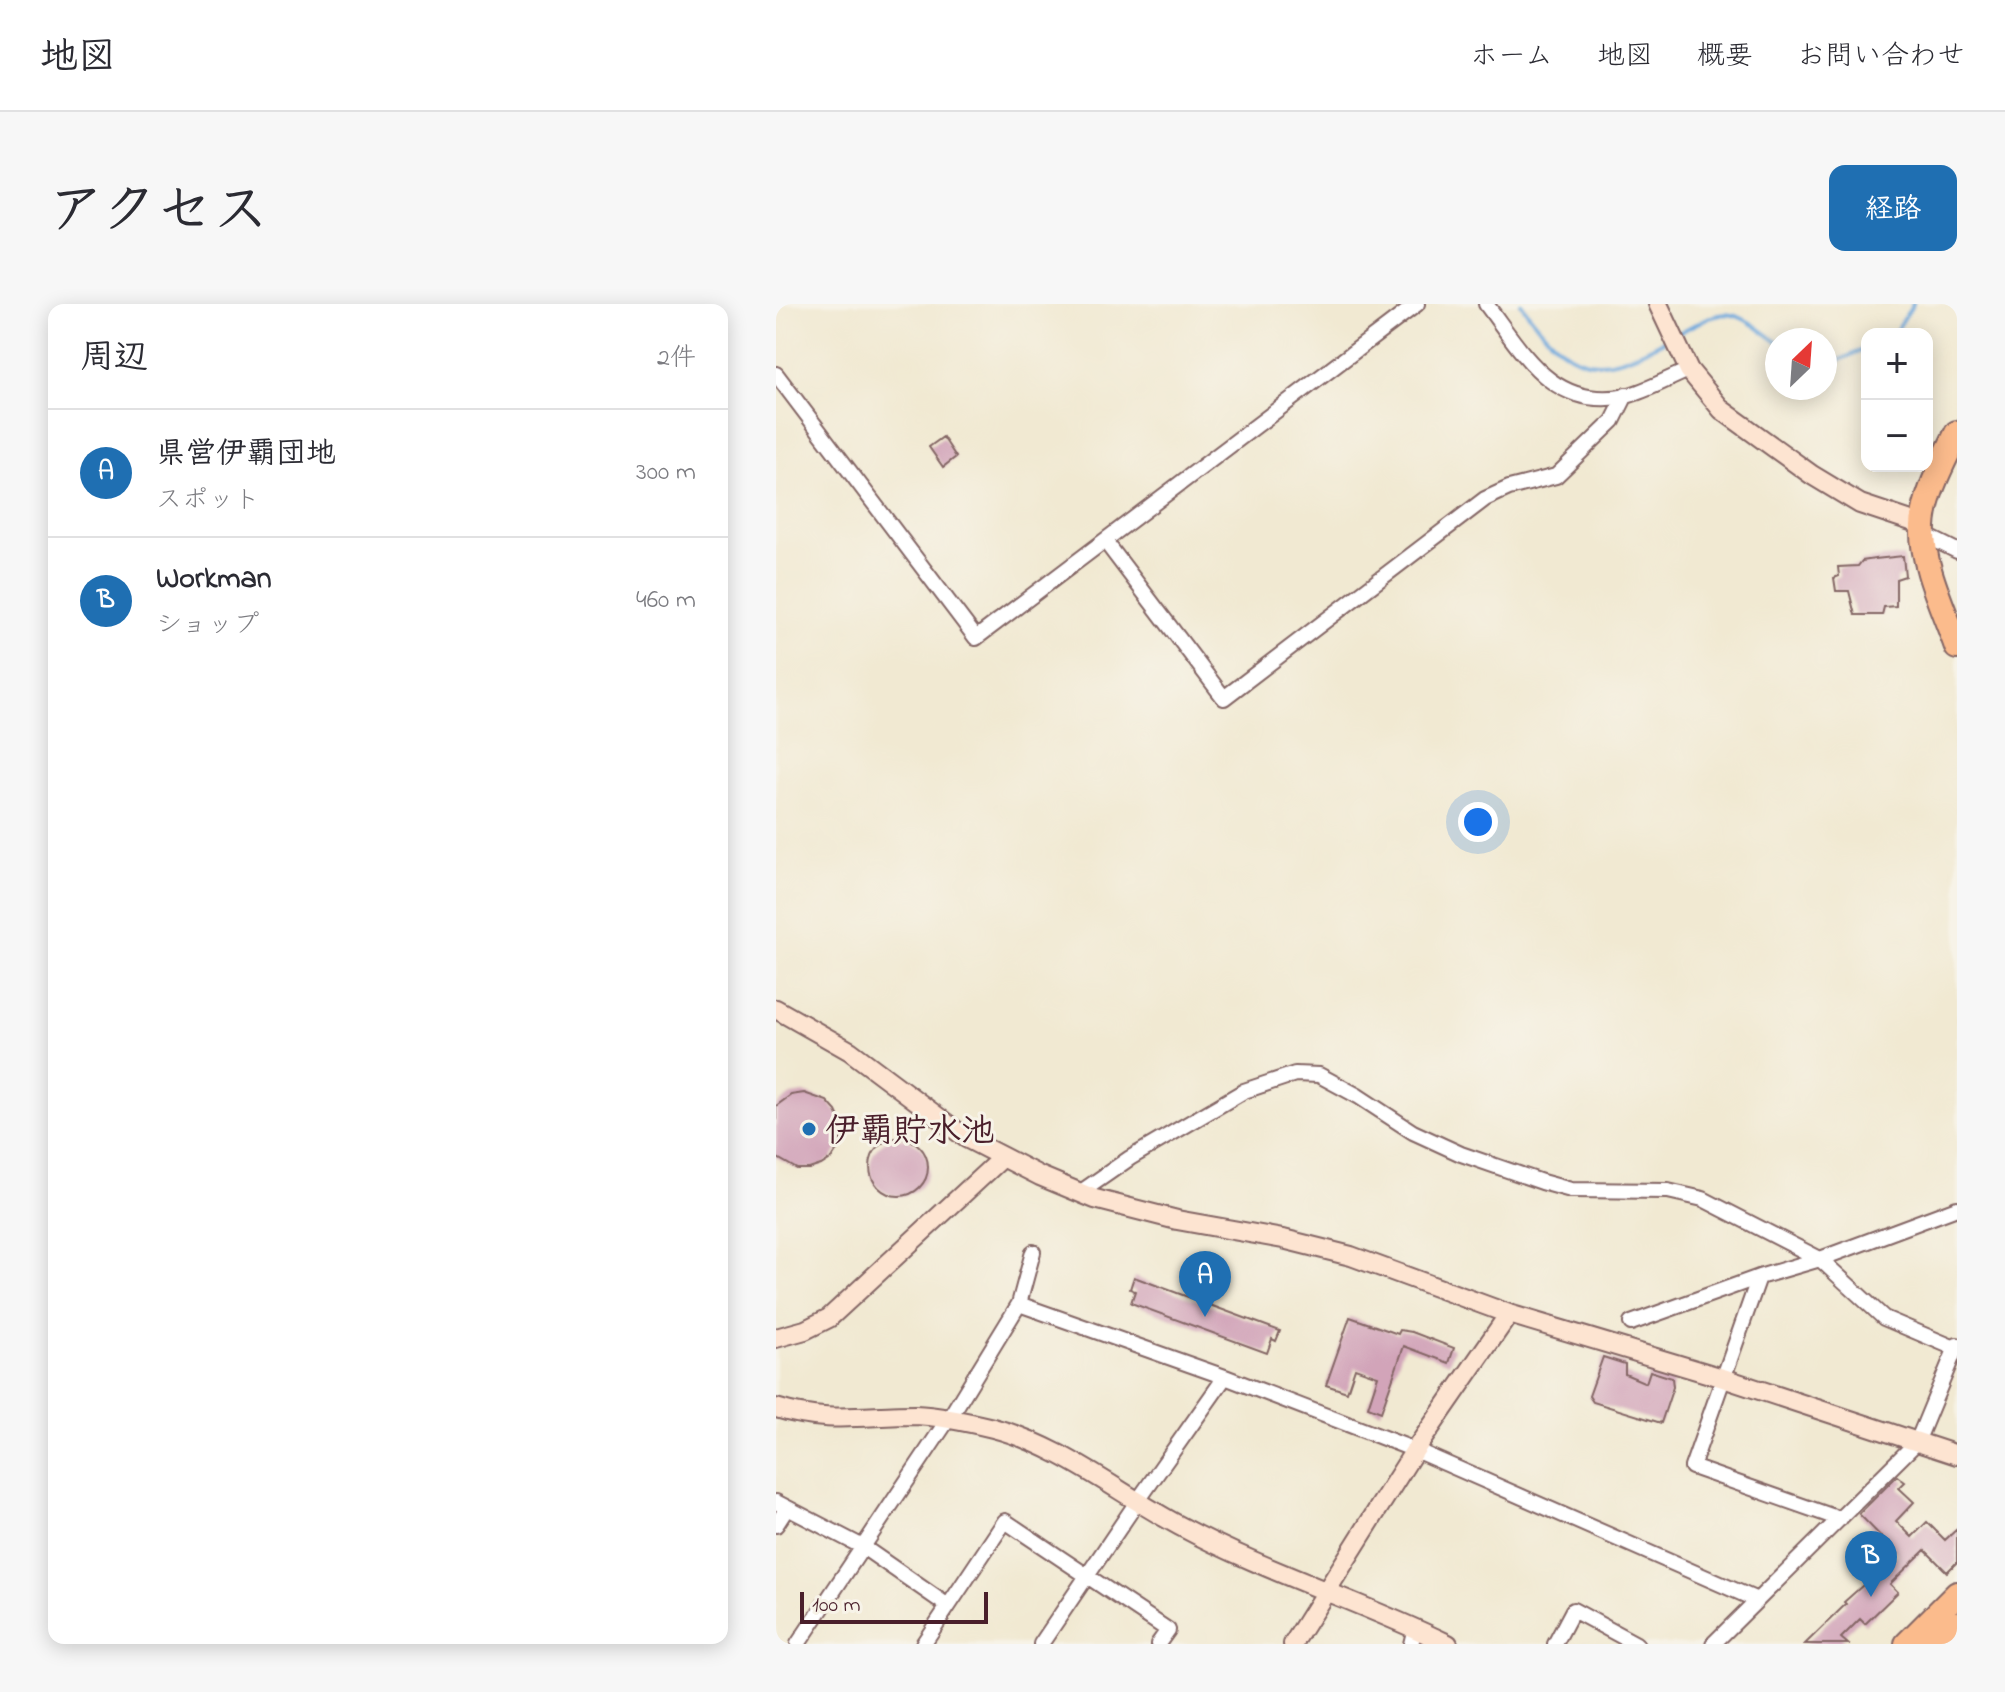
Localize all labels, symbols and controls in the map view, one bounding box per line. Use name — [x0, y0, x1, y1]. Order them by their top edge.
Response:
text: 地図 — [40, 31, 116, 87]
text: ホーム — [1470, 37, 1553, 78]
text: 地図 — [1597, 37, 1653, 78]
text: 概要 — [1697, 37, 1753, 78]
text: お問い合わせ — [1797, 37, 1965, 78]
button: 経路 — [1829, 165, 1957, 251]
text: アクセス — [48, 173, 269, 254]
north arrow — [1765, 328, 1837, 400]
map controls — [1861, 328, 1933, 472]
button: + — [1861, 328, 1933, 400]
text: 周辺 — [80, 334, 148, 384]
text: 2件 — [657, 340, 696, 378]
button: − — [1861, 400, 1933, 472]
text: 県営伊覇団地 — [156, 433, 336, 477]
text: A — [98, 454, 114, 492]
text: 300 m — [636, 454, 696, 492]
text: スポット — [156, 482, 260, 520]
text: Workman — [156, 558, 272, 602]
text: B — [97, 582, 115, 620]
text: 460 m — [636, 582, 696, 620]
text: ショップ — [156, 607, 259, 645]
your location — [1458, 802, 1498, 842]
place label: 伊覇貯水池 — [825, 1108, 995, 1158]
marker: 伊覇貯水池 — [800, 1120, 818, 1138]
pin: A — [1179, 1251, 1231, 1317]
pin: B — [1845, 1531, 1897, 1597]
scale bar — [800, 1588, 988, 1624]
text: 100 m — [812, 1590, 861, 1622]

